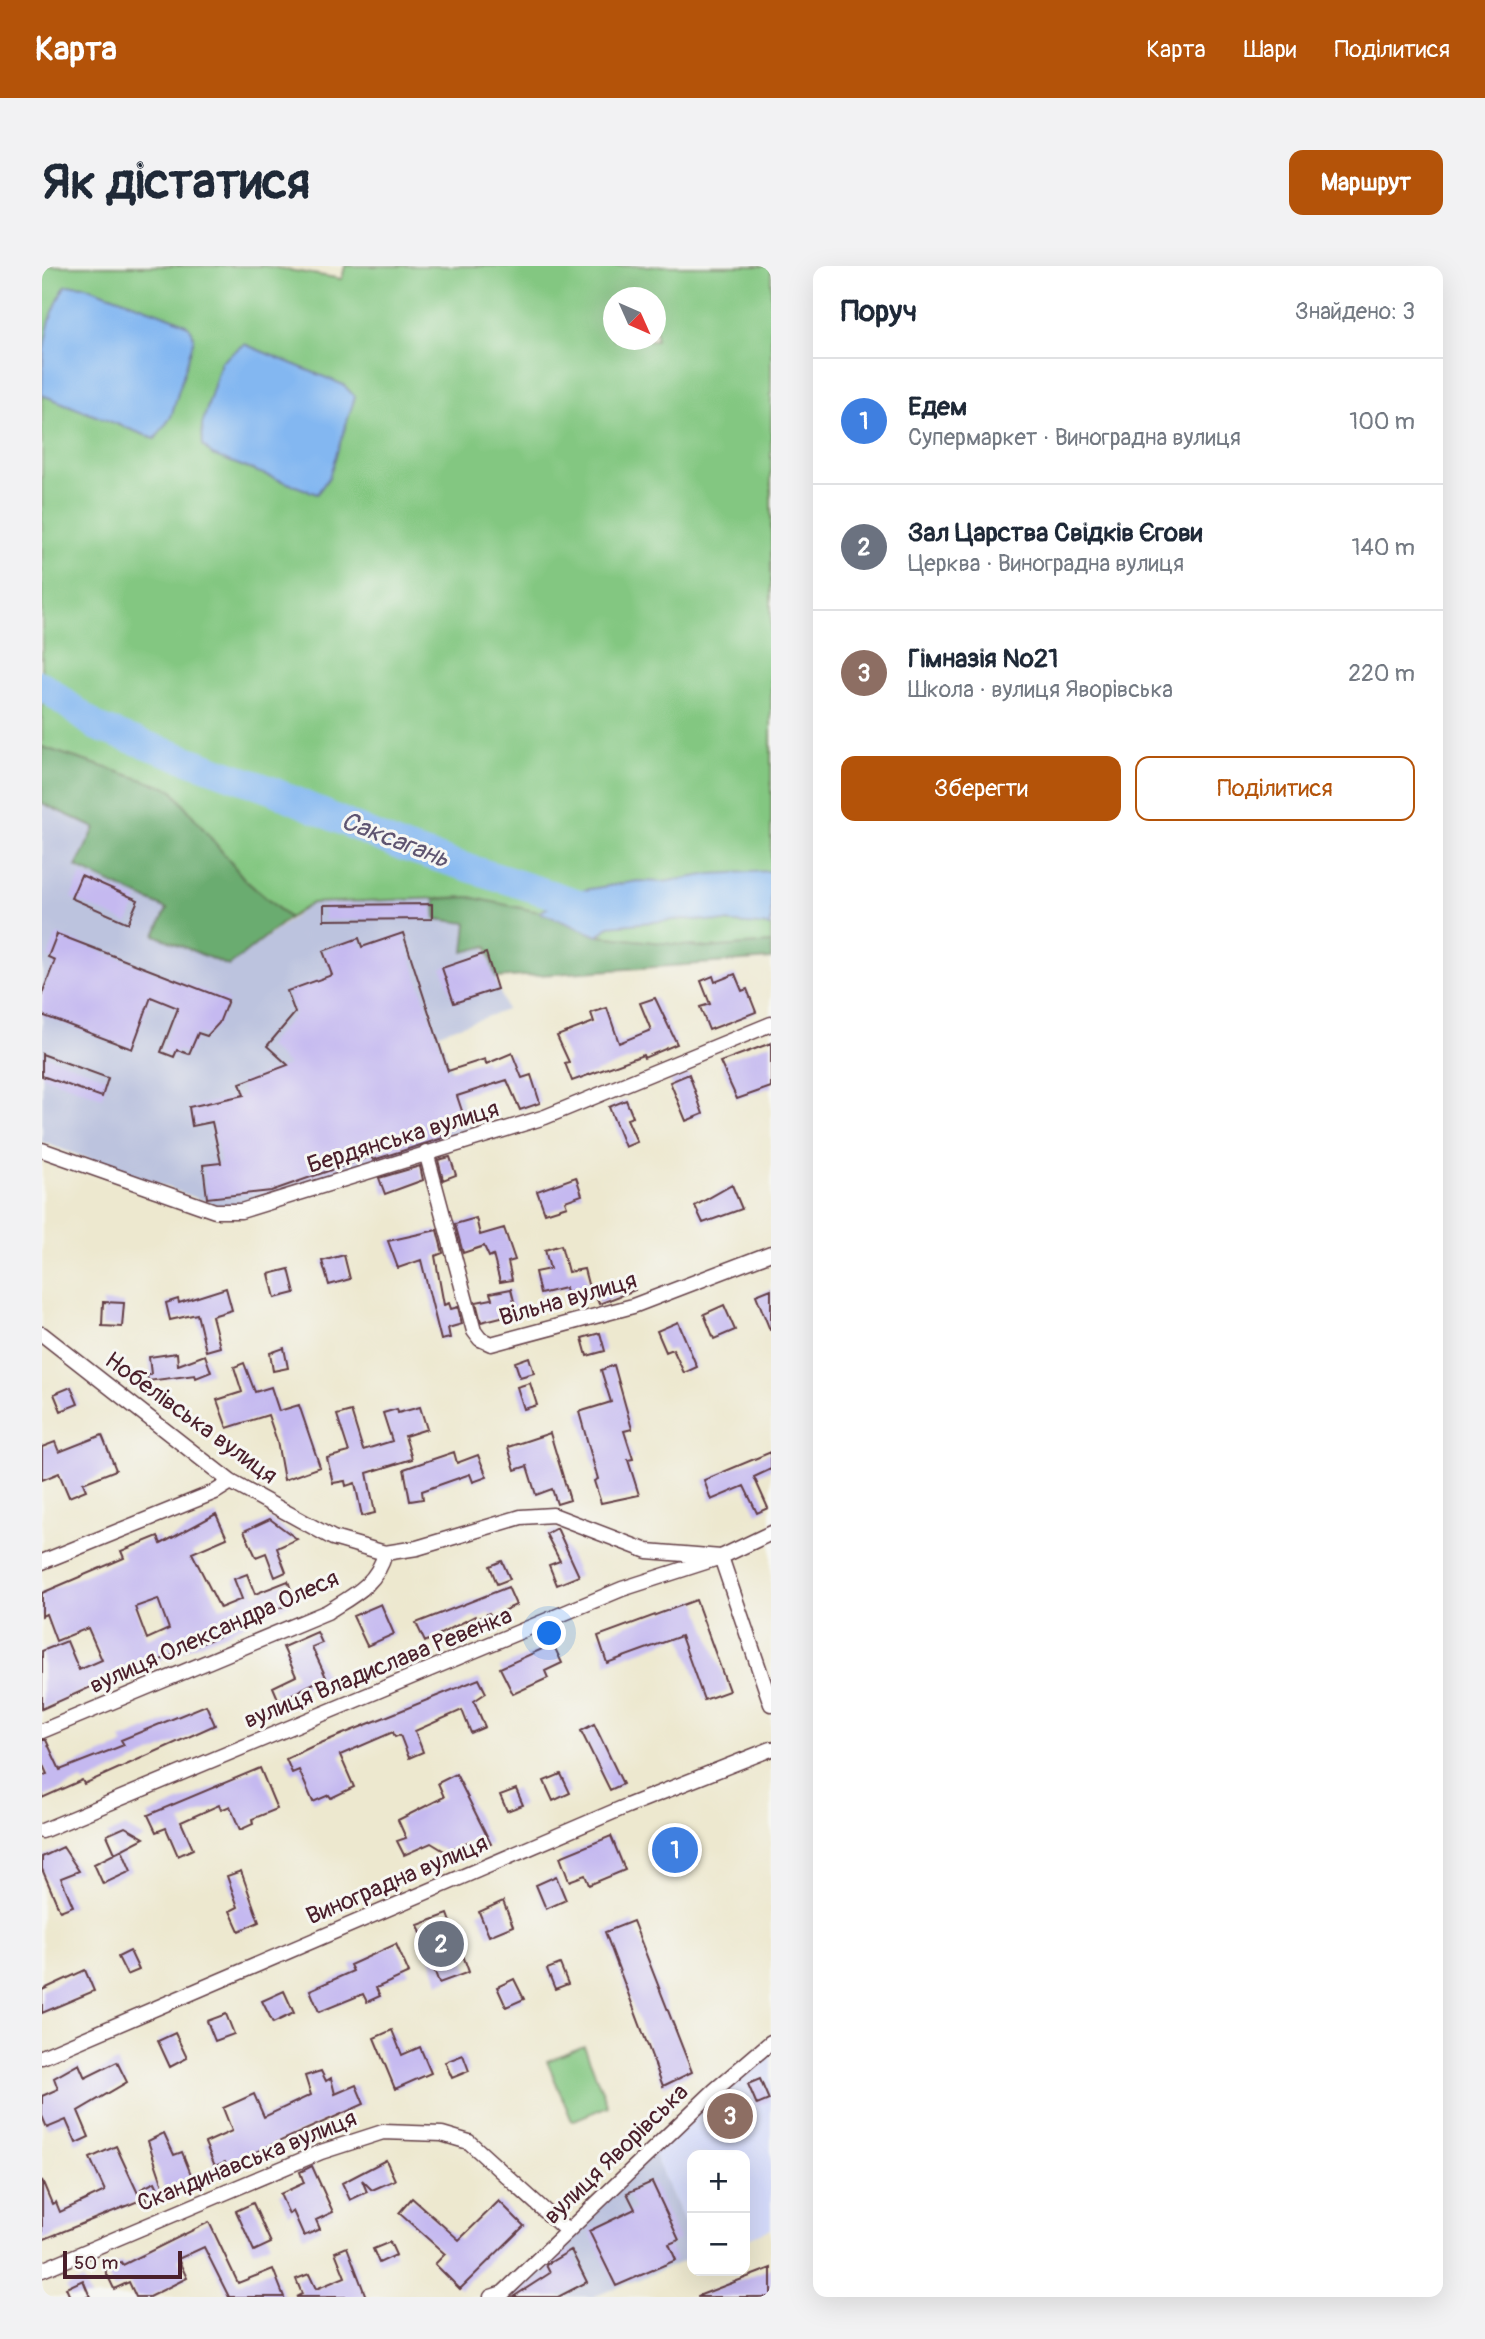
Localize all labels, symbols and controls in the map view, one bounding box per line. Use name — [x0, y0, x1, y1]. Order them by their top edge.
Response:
text: Карта — [35, 29, 117, 70]
text: Карта — [1146, 35, 1206, 64]
text: Шари — [1244, 35, 1297, 64]
text: Поділитися — [1335, 35, 1450, 64]
button: Маршрут — [1289, 150, 1443, 215]
text: Як дістатися — [42, 152, 310, 213]
north arrow — [603, 287, 666, 350]
text: Поруч — [841, 293, 917, 330]
text: Знайдено: 3 — [1295, 297, 1415, 326]
text: Едем — [908, 391, 967, 423]
text: 1 — [860, 407, 869, 436]
text: 100 m — [1349, 407, 1415, 436]
text: Супермаркет · Виноградна вулиця — [908, 423, 1241, 452]
text: Зал Царства Свідків Єгови — [908, 517, 1202, 549]
text: 2 — [858, 533, 870, 562]
text: 140 m — [1352, 533, 1415, 562]
text: Церква · Виноградна вулиця — [908, 549, 1184, 578]
text: Гімназія №21 — [908, 643, 1059, 675]
text: 3 — [858, 659, 870, 688]
text: 220 m — [1348, 659, 1415, 688]
text: Школа · вулиця Яворівська — [908, 675, 1173, 704]
button: Зберегти — [841, 756, 1121, 821]
button: Поділитися — [1135, 756, 1415, 821]
water label: Саксагань — [337, 805, 453, 875]
street label: Бердянська вулиця — [304, 1094, 502, 1180]
street label: Вільна вулиця — [496, 1266, 640, 1332]
street label: Нобелівська вулиця — [99, 1346, 283, 1490]
street label: вулиця Олександра Олеся — [85, 1564, 343, 1700]
street label: вулиця Владислава Ревенка — [240, 1601, 516, 1735]
your location — [532, 1616, 566, 1650]
pin: 1 — [652, 1824, 698, 1876]
street label: Виноградна вулиця — [302, 1829, 492, 1931]
pin: 2 — [418, 1918, 464, 1970]
street label: вулиця Яворівська — [538, 2078, 694, 2230]
pin: 3 — [707, 2090, 753, 2142]
street label: Скандинавська вулиця — [133, 2104, 361, 2218]
map controls — [687, 2150, 750, 2276]
button: + — [687, 2150, 750, 2213]
button: − — [687, 2213, 750, 2276]
scale bar — [63, 2248, 182, 2280]
text: 50 m — [74, 2251, 118, 2275]

